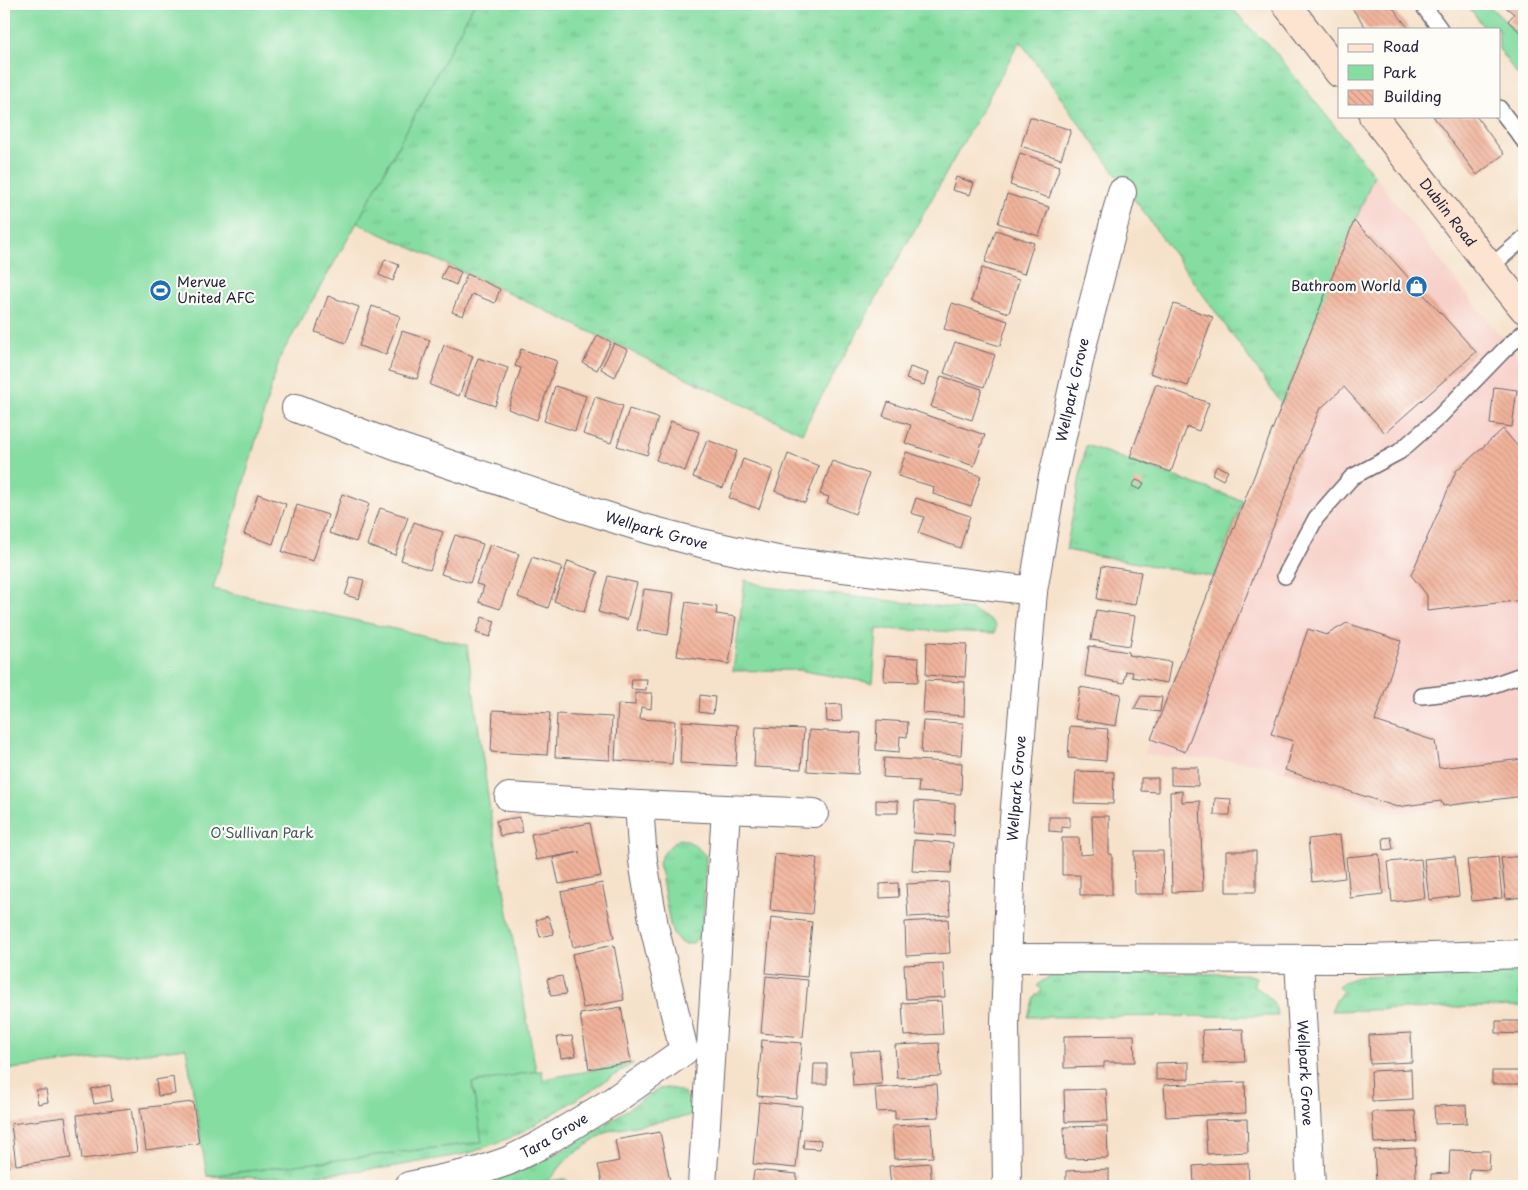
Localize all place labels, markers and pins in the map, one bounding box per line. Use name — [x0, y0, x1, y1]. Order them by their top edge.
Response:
place label: Mervue United AFC — [177, 271, 255, 308]
shop icon: Bathroom World — [1405, 274, 1429, 298]
place label: Bathroom World — [1291, 275, 1401, 296]
sports icon: Mervue United AFC — [149, 278, 173, 302]

